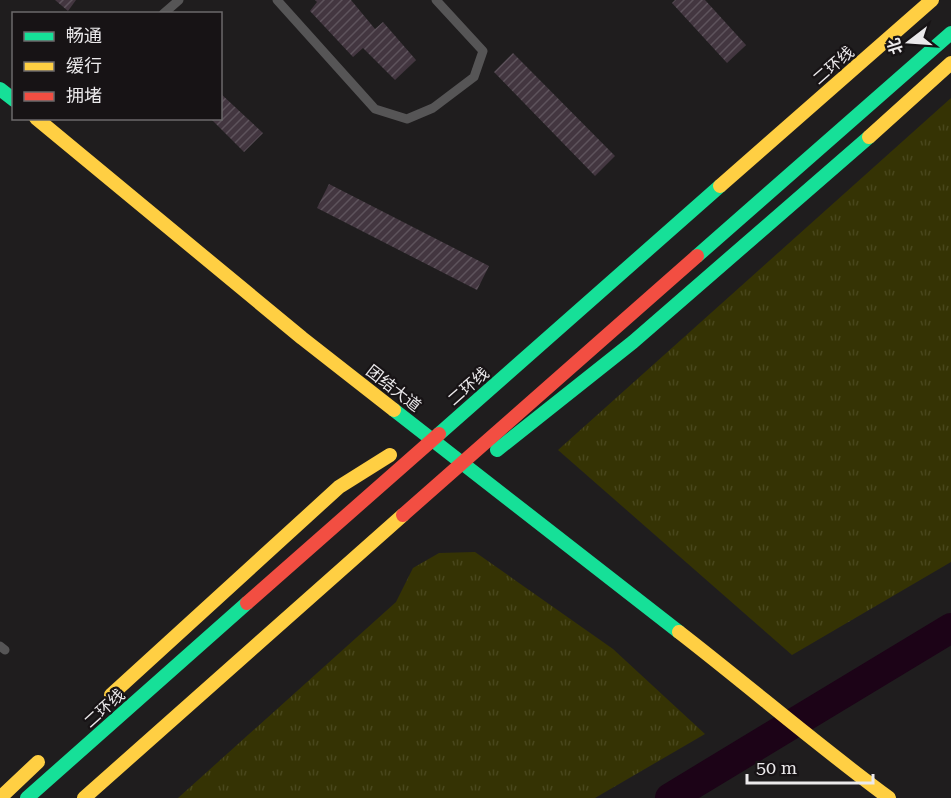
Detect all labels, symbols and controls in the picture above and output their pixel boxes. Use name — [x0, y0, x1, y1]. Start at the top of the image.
legend — [12, 12, 222, 120]
north arrow — [879, 12, 939, 72]
text: 畅通 — [66, 25, 102, 46]
text: 北 — [884, 36, 907, 57]
street label: 二环线 — [809, 42, 858, 88]
text: 缓行 — [66, 55, 102, 76]
text: 拥堵 — [66, 85, 102, 106]
street label: 团结大道 — [363, 361, 425, 416]
street label: 二环线 — [444, 363, 493, 409]
street label: 二环线 — [80, 685, 129, 731]
scale bar — [747, 747, 873, 785]
text: 50 m — [756, 757, 797, 778]

